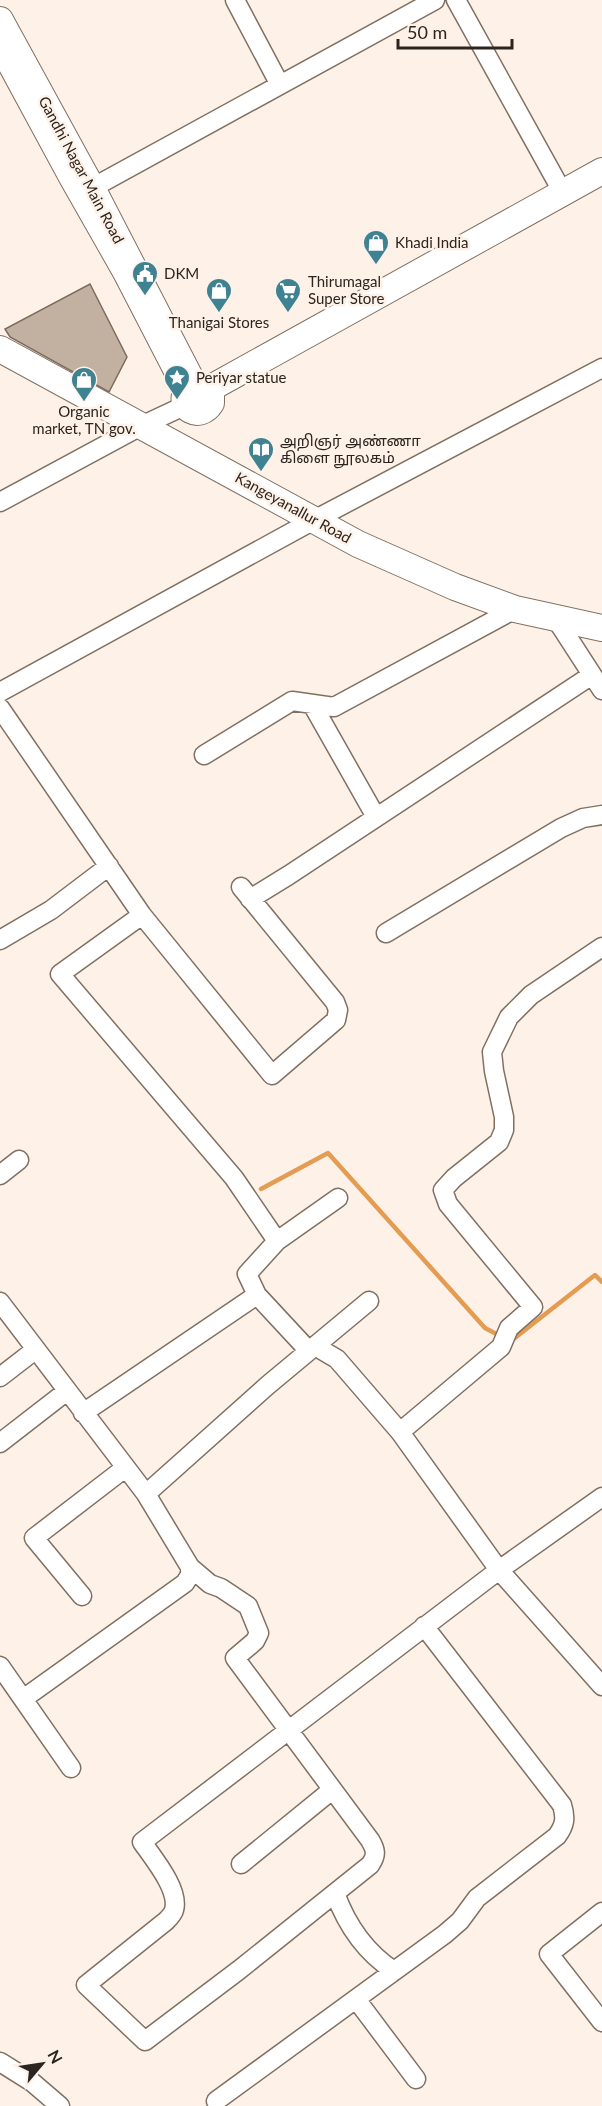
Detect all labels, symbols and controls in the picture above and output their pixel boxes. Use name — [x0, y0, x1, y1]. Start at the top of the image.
scale bar — [398, 12, 512, 50]
text: 50 m — [407, 21, 447, 43]
street label: Gandhi Nagar Main Road — [35, 93, 128, 246]
shop icon: Khadi India — [361, 228, 391, 266]
place label: Khadi India — [395, 233, 469, 251]
public building icon: DKM — [130, 259, 160, 297]
place label: DKM — [164, 264, 199, 282]
place label: Thirumagal Super Store — [308, 272, 384, 307]
shop icon: Thanigai Stores — [204, 276, 234, 314]
supermarket icon: Thirumagal Super Store — [273, 276, 303, 314]
place label: Thanigai Stores — [169, 313, 269, 331]
place icon: Periyar statue — [162, 363, 192, 401]
shop icon: Organic market, TN gov. — [69, 365, 99, 403]
place label: Periyar statue — [196, 368, 287, 386]
place label: Organic market, TN gov. — [32, 402, 136, 437]
place label: அறிஞர் அண்ணா கிளை நூலகம் — [280, 431, 421, 469]
library icon: அறிஞர் அண்ணா கிளை நூலகம் — [246, 435, 276, 473]
street label: Kangeyanallur Road — [232, 468, 355, 546]
north arrow — [12, 2034, 72, 2094]
text: N — [44, 2046, 67, 2066]

